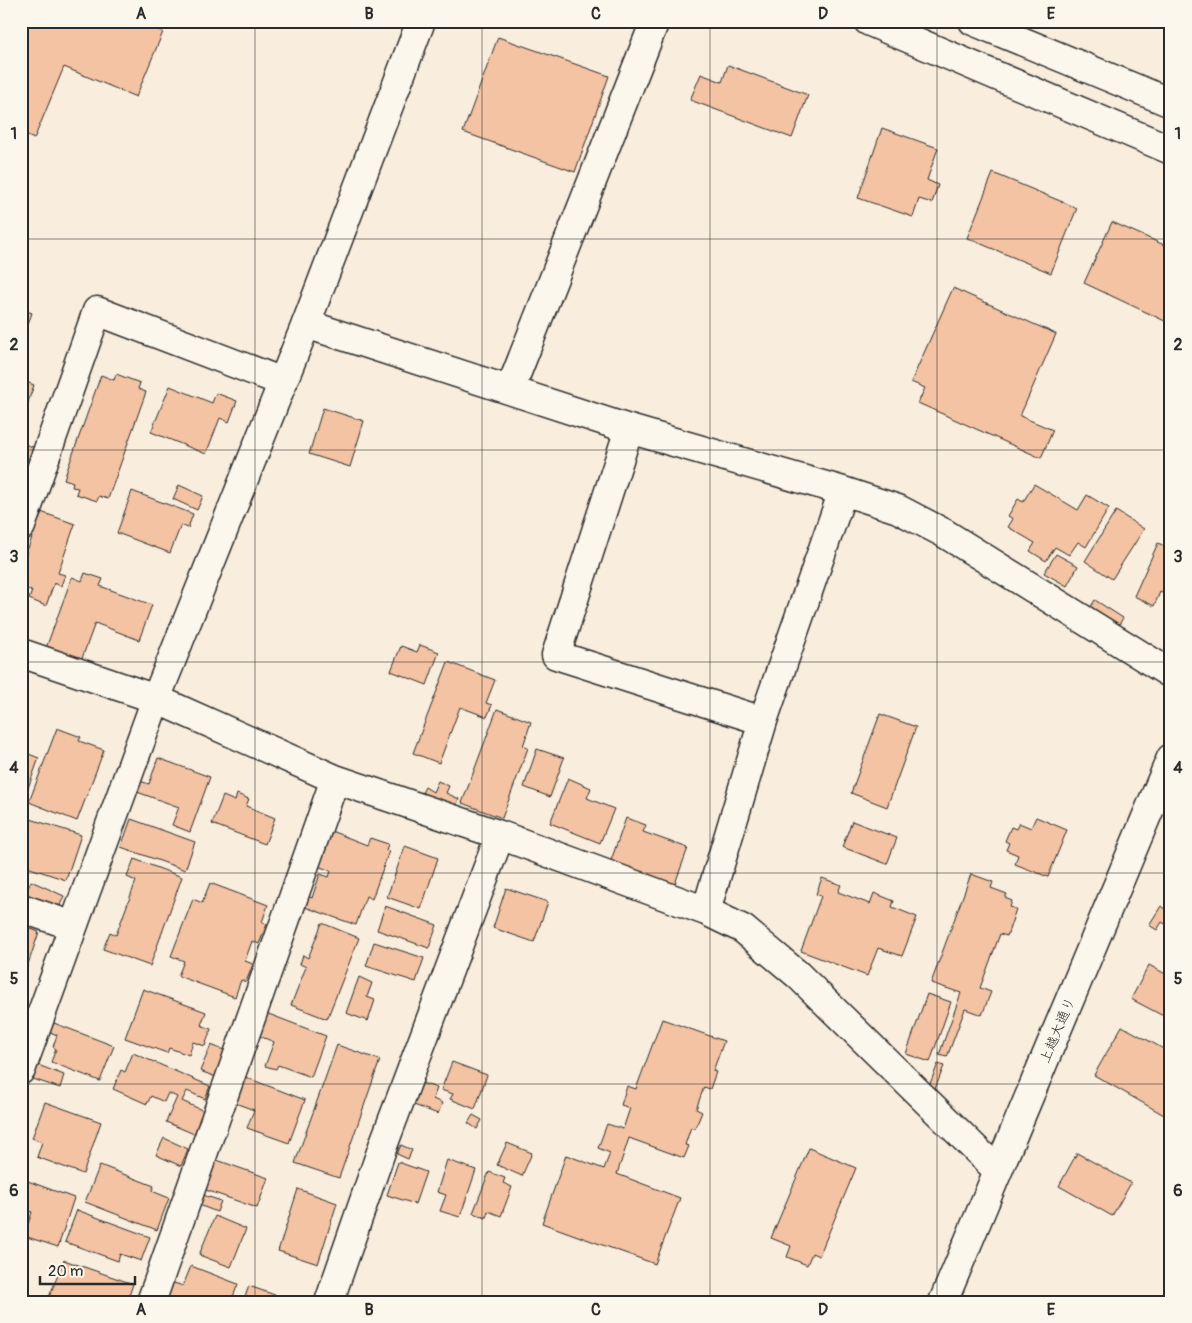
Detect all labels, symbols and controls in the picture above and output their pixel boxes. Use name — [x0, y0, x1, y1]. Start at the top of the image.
text: A — [136, 4, 147, 24]
text: B — [364, 4, 374, 24]
text: C — [591, 4, 601, 24]
text: D — [818, 4, 828, 24]
text: E — [1047, 4, 1056, 24]
text: 1 — [11, 124, 17, 144]
text: 1 — [1175, 124, 1181, 144]
text: 2 — [10, 335, 19, 355]
text: 2 — [1174, 335, 1183, 355]
text: 3 — [10, 547, 19, 567]
text: 3 — [1174, 547, 1183, 567]
text: 4 — [9, 758, 19, 778]
text: 4 — [1173, 758, 1183, 778]
text: 5 — [10, 969, 19, 989]
text: 5 — [1174, 969, 1183, 989]
street label: 上越大通り — [1036, 995, 1079, 1066]
text: 6 — [9, 1181, 19, 1201]
text: 6 — [1173, 1181, 1183, 1201]
scale bar — [40, 1253, 135, 1285]
text: 20 m — [48, 1262, 83, 1281]
text: A — [136, 1300, 147, 1320]
text: B — [364, 1300, 374, 1320]
text: C — [591, 1300, 601, 1320]
text: D — [818, 1300, 828, 1320]
text: E — [1047, 1300, 1056, 1320]

